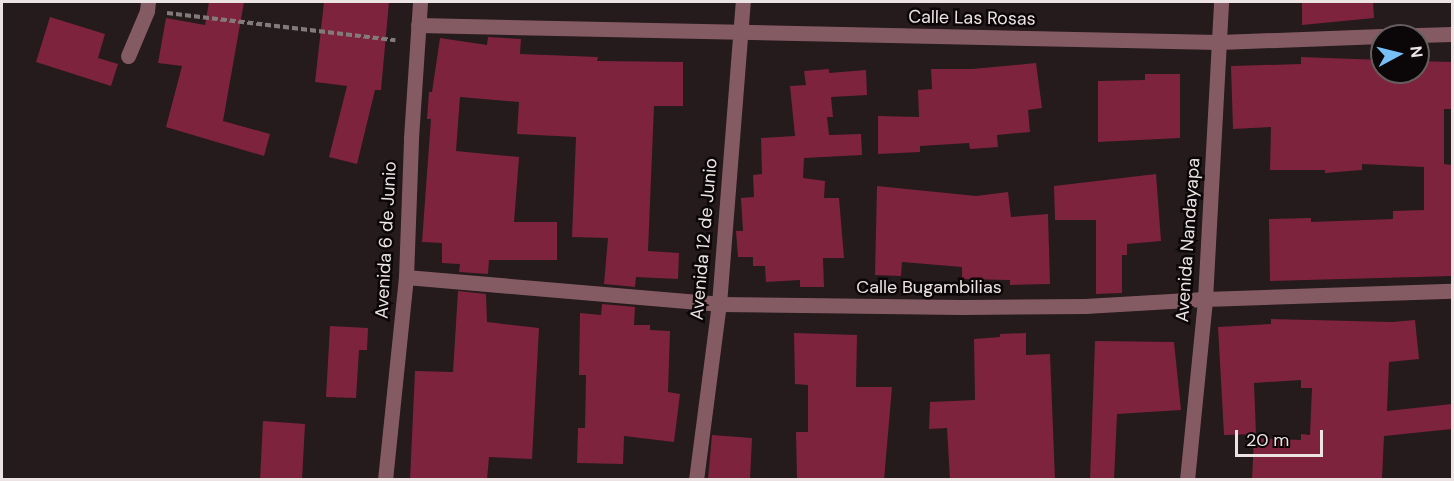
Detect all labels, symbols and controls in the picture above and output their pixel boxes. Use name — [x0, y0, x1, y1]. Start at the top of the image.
street label: Calle Las Rosas — [908, 6, 1036, 30]
north arrow — [1370, 24, 1430, 84]
text: N — [1405, 45, 1428, 59]
street label: Avenida 12 de Junio — [686, 157, 722, 321]
street label: Avenida Nandayapa — [1171, 157, 1205, 323]
street label: Avenida 6 de Junio — [371, 161, 401, 319]
street label: Calle Bugambilias — [856, 276, 1002, 298]
scale bar — [1238, 418, 1326, 456]
text: 20 m — [1246, 428, 1289, 452]

